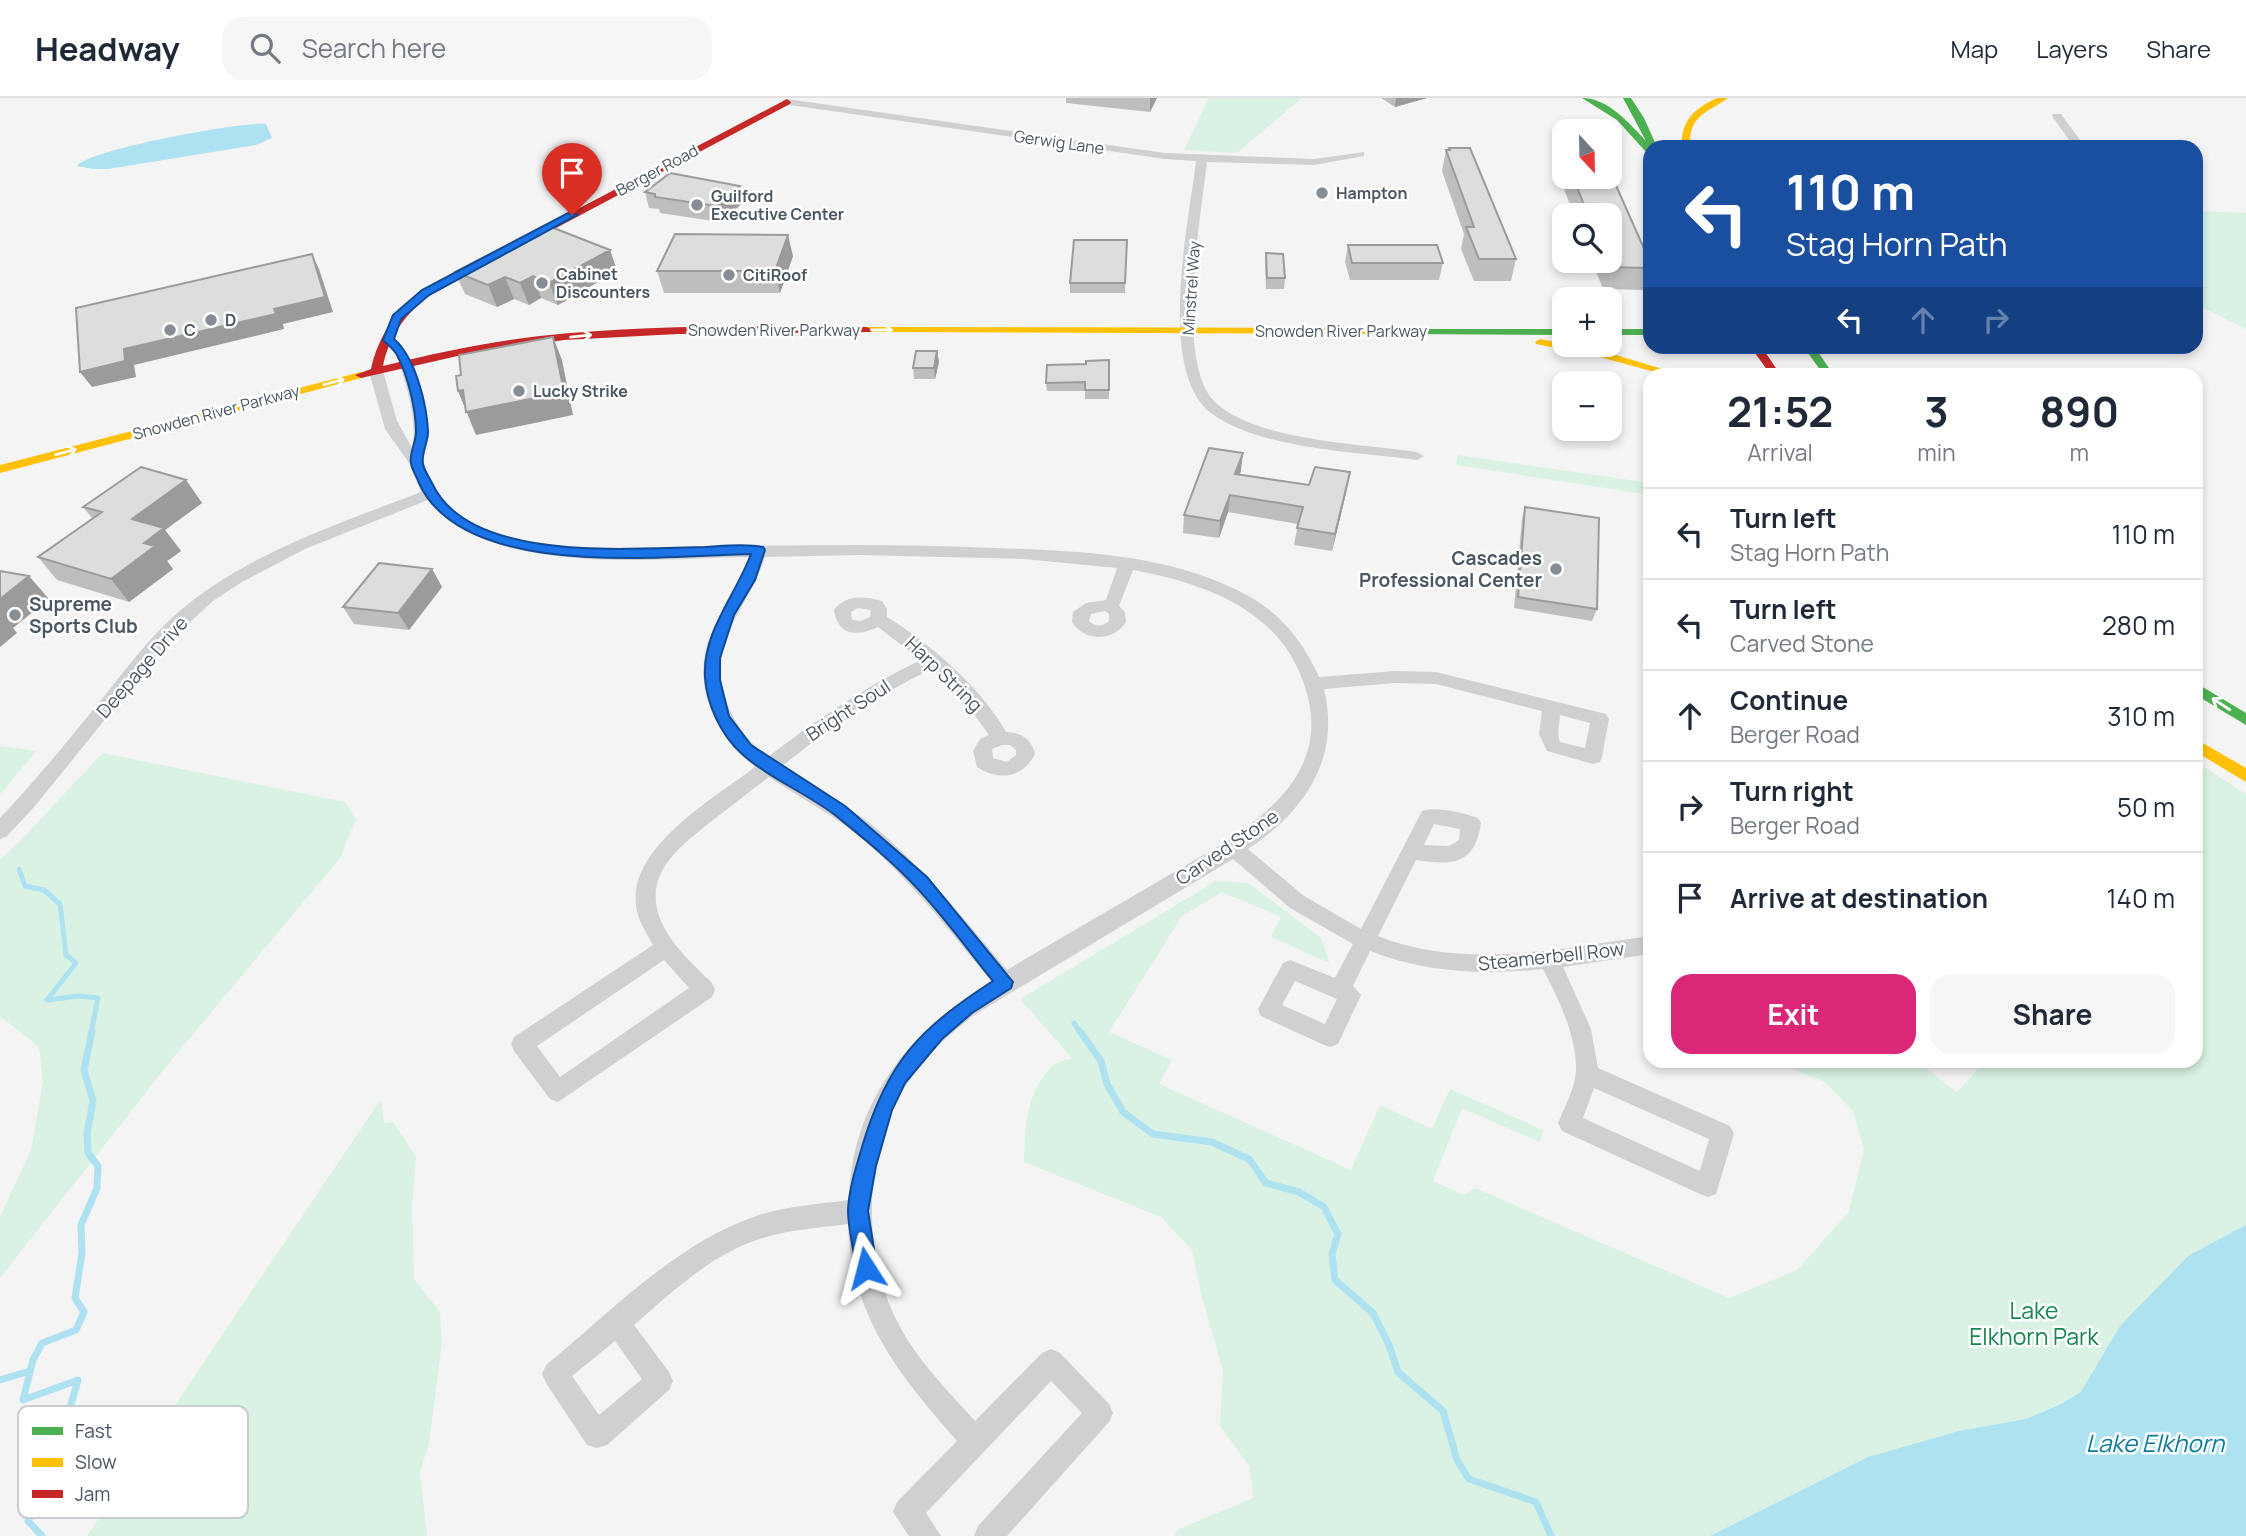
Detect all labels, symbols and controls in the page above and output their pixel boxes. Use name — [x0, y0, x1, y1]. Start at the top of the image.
search box — [222, 17, 712, 80]
text: Headway — [35, 26, 180, 71]
icon: search — [246, 29, 284, 67]
text: Search here — [302, 30, 446, 66]
text: Map — [1951, 32, 1998, 65]
text: Layers — [2036, 32, 2108, 65]
text: Share — [2146, 32, 2211, 65]
north arrow — [1552, 119, 1622, 189]
map controls — [1552, 119, 1622, 441]
street label: Gerwig Lane — [1012, 125, 1106, 159]
street label: Berger Road — [612, 139, 702, 201]
pin — [542, 143, 602, 215]
icon: arrive — [553, 154, 591, 192]
text: 110 m — [1786, 158, 1915, 225]
icon: left — [1671, 168, 1762, 259]
place label: Hampton — [1336, 182, 1407, 204]
place label: Guilford Executive Center — [711, 185, 844, 225]
marker: Hampton — [1314, 185, 1330, 201]
marker: Guilford Executive Center — [689, 197, 705, 213]
button: search — [1552, 203, 1622, 273]
text: Stag Horn Path — [1786, 222, 2008, 266]
street label: Minstrel Way — [1177, 240, 1205, 336]
place label: Cabinet Discounters — [556, 263, 650, 303]
place label: CitiRoof — [743, 264, 807, 286]
marker: CitiRoof — [721, 267, 737, 283]
marker: Cabinet Discounters — [534, 275, 550, 291]
button: + — [1552, 287, 1622, 357]
icon: left — [1831, 301, 1869, 339]
icon: ahead — [1904, 301, 1942, 339]
icon: right — [1977, 301, 2015, 339]
place label: D — [225, 309, 236, 331]
marker: D — [203, 312, 219, 328]
place label: C — [184, 319, 196, 341]
street label: Snowden River Parkway — [688, 319, 861, 341]
street label: Snowden River Parkway — [1255, 320, 1428, 342]
marker: C — [162, 322, 178, 338]
one-way arrow — [870, 323, 893, 337]
one-way arrow — [569, 329, 592, 342]
button: − — [1552, 371, 1622, 441]
one-way arrow — [322, 375, 344, 388]
street label: Snowden River Parkway — [130, 379, 303, 445]
place label: Lucky Strike — [533, 380, 628, 402]
text: 21:52 — [1727, 382, 1833, 440]
text: 3 — [1924, 382, 1949, 440]
text: 890 — [2040, 382, 2119, 440]
marker: Lucky Strike — [511, 383, 527, 399]
text: Arrival — [1747, 436, 1813, 468]
text: min — [1917, 436, 1956, 468]
text: m — [2070, 436, 2089, 468]
one-way arrow — [55, 444, 77, 457]
text: Turn left — [1730, 500, 1837, 536]
icon: left — [1671, 515, 1709, 553]
text: 110 m — [2112, 516, 2175, 552]
text: Stag Horn Path — [1730, 536, 1889, 568]
place label: Cascades Professional Center — [1359, 545, 1542, 593]
marker: Cascades Professional Center — [1548, 561, 1564, 577]
place label: Supreme Sports Club — [29, 591, 138, 639]
text: Turn left — [1730, 591, 1837, 627]
icon: left — [1671, 606, 1709, 644]
marker: Supreme Sports Club — [7, 607, 23, 623]
text: 280 m — [2102, 607, 2175, 643]
street label: Deepage Drive — [91, 611, 193, 723]
text: Carved Stone — [1730, 627, 1874, 659]
street label: Harp String — [900, 630, 988, 718]
street label: Bright Soul — [801, 673, 895, 747]
text: Continue — [1730, 682, 1848, 718]
icon: ahead — [1671, 697, 1709, 735]
one-way arrow — [2212, 697, 2231, 712]
text: 310 m — [2107, 698, 2175, 734]
text: Berger Road — [1730, 718, 1860, 750]
text: Turn right — [1730, 773, 1854, 809]
icon: right — [1671, 788, 1709, 826]
text: 50 m — [2117, 789, 2175, 825]
street label: Carved Stone — [1170, 803, 1284, 891]
text: Berger Road — [1730, 809, 1860, 841]
icon: arrive — [1671, 879, 1709, 917]
text: Arrive at destination — [1730, 880, 1988, 916]
text: 140 m — [2106, 880, 2175, 916]
street label: Steamerbell Row — [1477, 935, 1626, 977]
button: Exit — [1671, 974, 1916, 1054]
button: Share — [1930, 974, 2175, 1054]
position arrow — [829, 1231, 903, 1305]
park label: Lake Elkhorn Park — [1969, 1294, 2099, 1352]
legend — [18, 1406, 248, 1518]
text: Fast — [75, 1418, 112, 1444]
water label: Lake Elkhorn — [2086, 1426, 2225, 1459]
text: Slow — [75, 1449, 117, 1475]
text: Jam — [75, 1481, 110, 1507]

